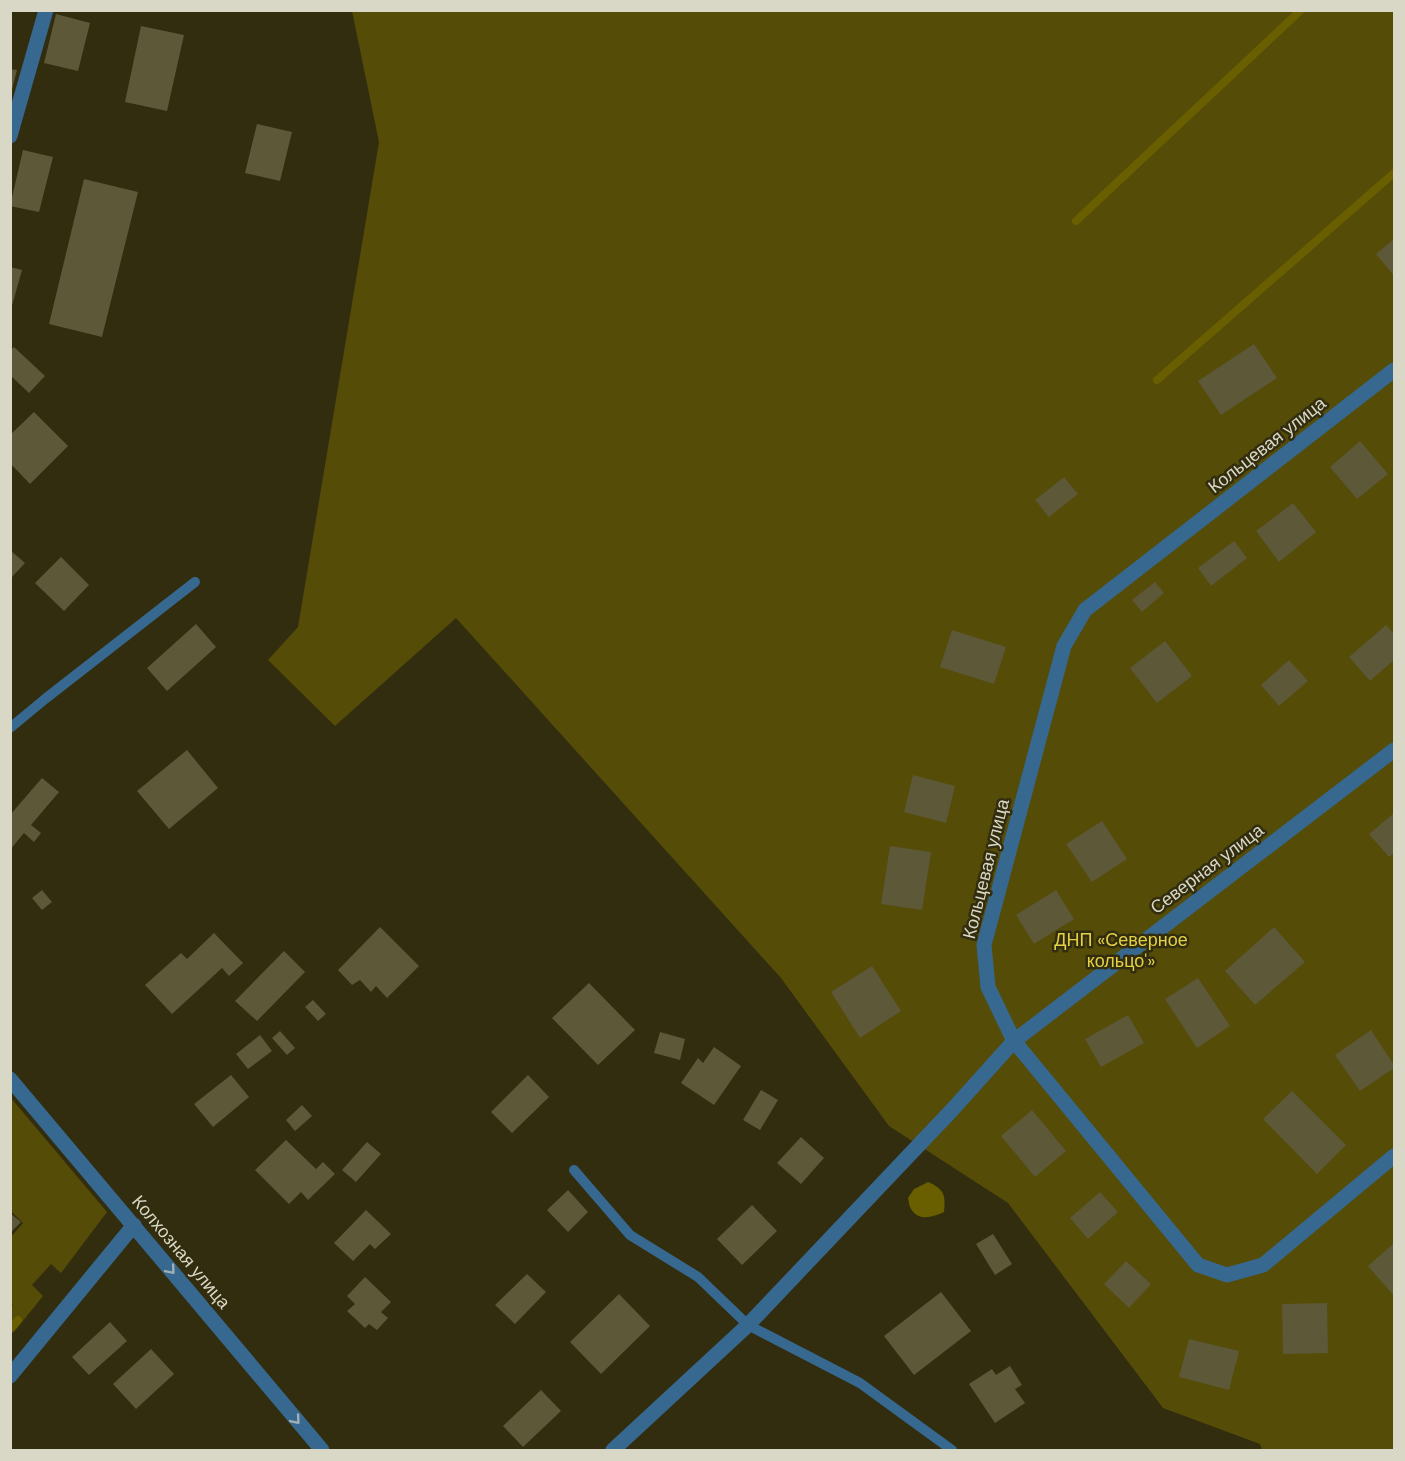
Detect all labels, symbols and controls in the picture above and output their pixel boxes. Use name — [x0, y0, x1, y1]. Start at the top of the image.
street label: Кольцевая улица — [1203, 391, 1332, 499]
street label: Кольцевая улица — [957, 796, 1015, 942]
street label: Северная улица — [1145, 818, 1269, 920]
park label: ДНП «Северное кольцо'» — [1054, 928, 1188, 973]
street label: Колхозная улица — [126, 1190, 236, 1315]
one-way arrow — [164, 1263, 175, 1274]
one-way arrow — [289, 1413, 300, 1424]

